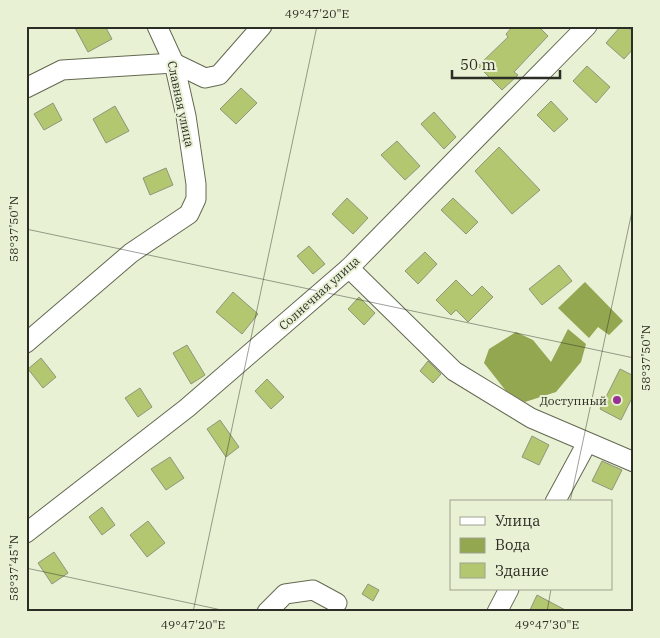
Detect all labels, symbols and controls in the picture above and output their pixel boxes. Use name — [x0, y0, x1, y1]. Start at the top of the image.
text: 49°47'20"E — [285, 6, 349, 21]
scale bar — [452, 48, 560, 80]
text: 50 m — [460, 55, 496, 74]
street label: Славная улица — [165, 59, 198, 149]
text: 58°37'50"N — [6, 196, 21, 262]
street label: Солнечная улица — [276, 253, 363, 333]
text: 58°37'50"N — [638, 325, 653, 391]
place label: Доступный — [540, 393, 607, 408]
marker: Доступный — [611, 394, 623, 406]
legend — [450, 500, 612, 590]
text: Улица — [495, 511, 540, 530]
text: 58°37'45"N — [6, 535, 21, 601]
text: Вода — [495, 535, 531, 554]
text: Здание — [495, 561, 549, 580]
text: 49°47'20"E — [161, 617, 225, 632]
text: 49°47'30"E — [515, 617, 579, 632]

